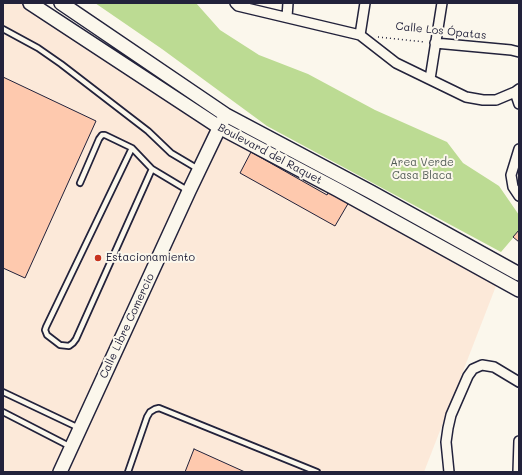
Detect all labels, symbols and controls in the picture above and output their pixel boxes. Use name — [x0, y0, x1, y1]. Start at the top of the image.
street label: Calle Los Ópatas — [395, 20, 487, 42]
street label: Boulevard del Raquet — [216, 121, 324, 187]
park label: Area Verde Casa Blaca — [390, 156, 454, 182]
place label: Estacionamiento — [106, 251, 195, 265]
marker: Estacionamiento — [93, 253, 103, 263]
street label: Calle Libre Comercio — [97, 271, 157, 381]

